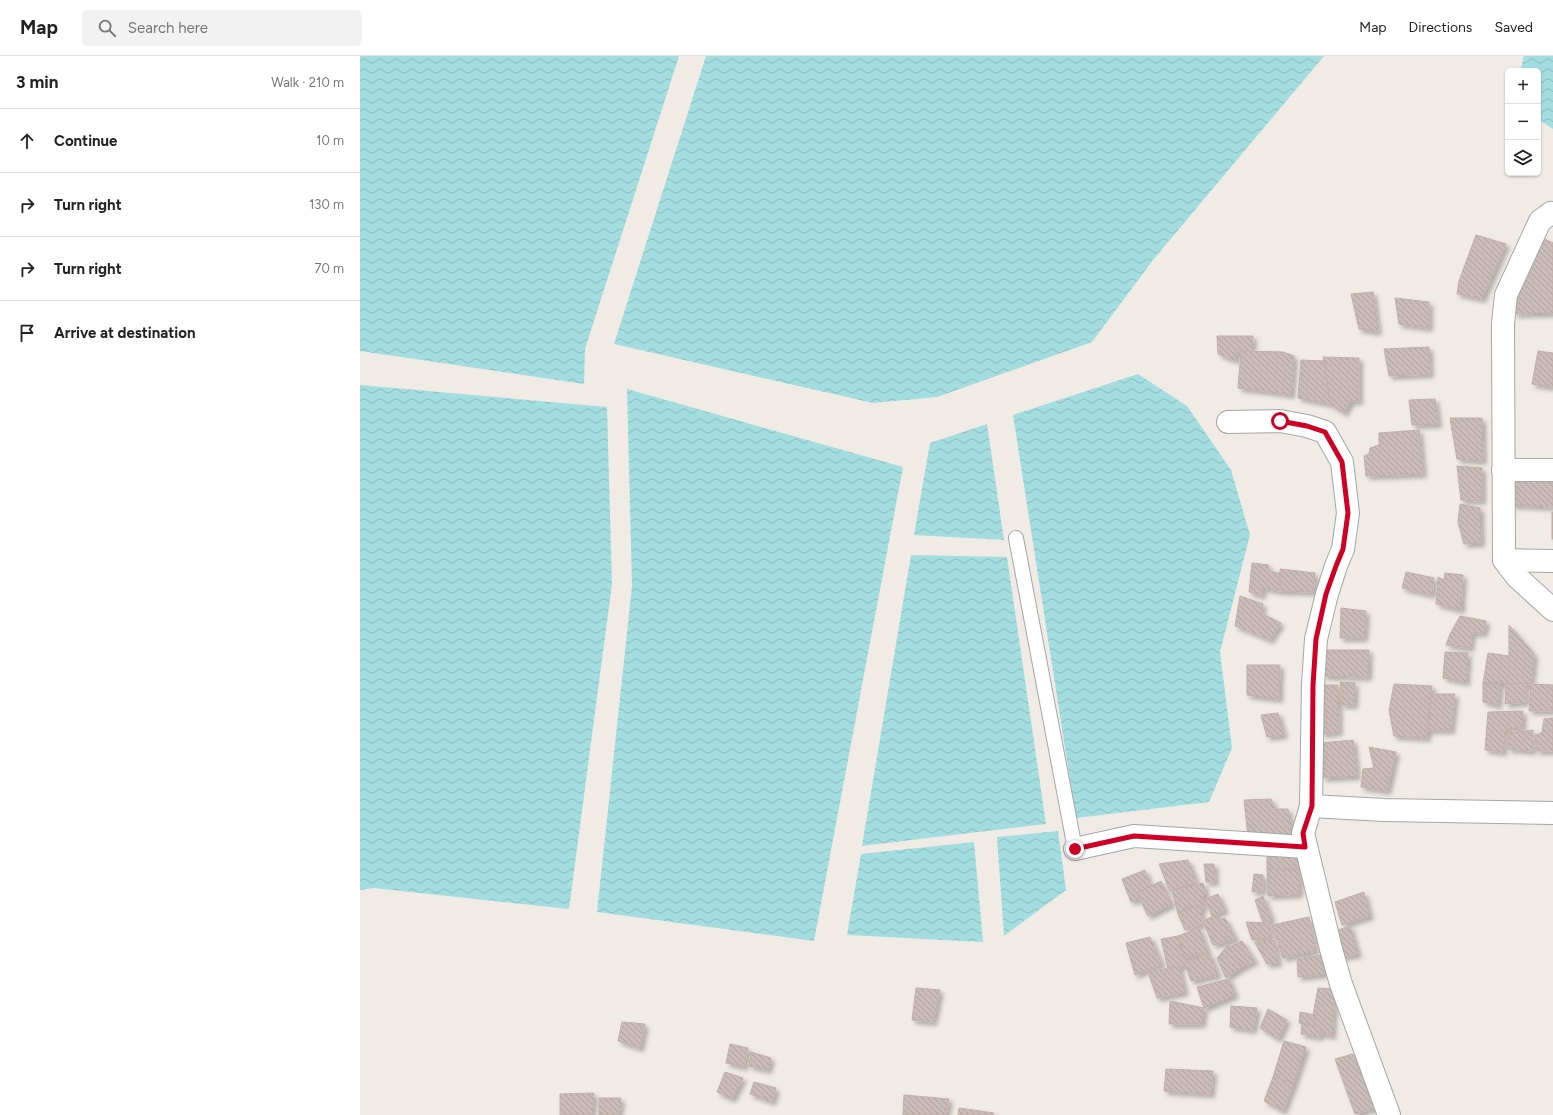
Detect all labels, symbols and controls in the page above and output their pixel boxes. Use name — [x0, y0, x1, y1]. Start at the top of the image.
search box — [82, 10, 362, 46]
text: Map — [20, 16, 58, 39]
icon: search — [96, 17, 118, 39]
text: Search here — [128, 19, 208, 37]
text: Map — [1359, 19, 1387, 36]
text: Directions — [1409, 19, 1472, 36]
text: Saved — [1494, 19, 1533, 36]
map controls — [1505, 68, 1541, 176]
button: + — [1505, 68, 1541, 104]
text: 3 min — [16, 72, 58, 92]
text: Walk · 210 m — [271, 75, 344, 90]
button: − — [1505, 104, 1541, 140]
icon: ahead — [16, 130, 38, 152]
text: Continue — [54, 132, 117, 150]
text: 10 m — [316, 133, 344, 148]
button: layers — [1505, 140, 1541, 176]
icon: right — [16, 194, 38, 216]
text: Turn right — [54, 196, 122, 214]
text: 130 m — [309, 197, 344, 212]
icon: right — [16, 258, 38, 280]
text: Turn right — [54, 260, 122, 278]
text: 70 m — [314, 261, 344, 276]
icon: arrive — [16, 322, 38, 344]
text: Arrive at destination — [54, 324, 195, 342]
route start — [1271, 412, 1289, 430]
route end — [1066, 840, 1084, 858]

